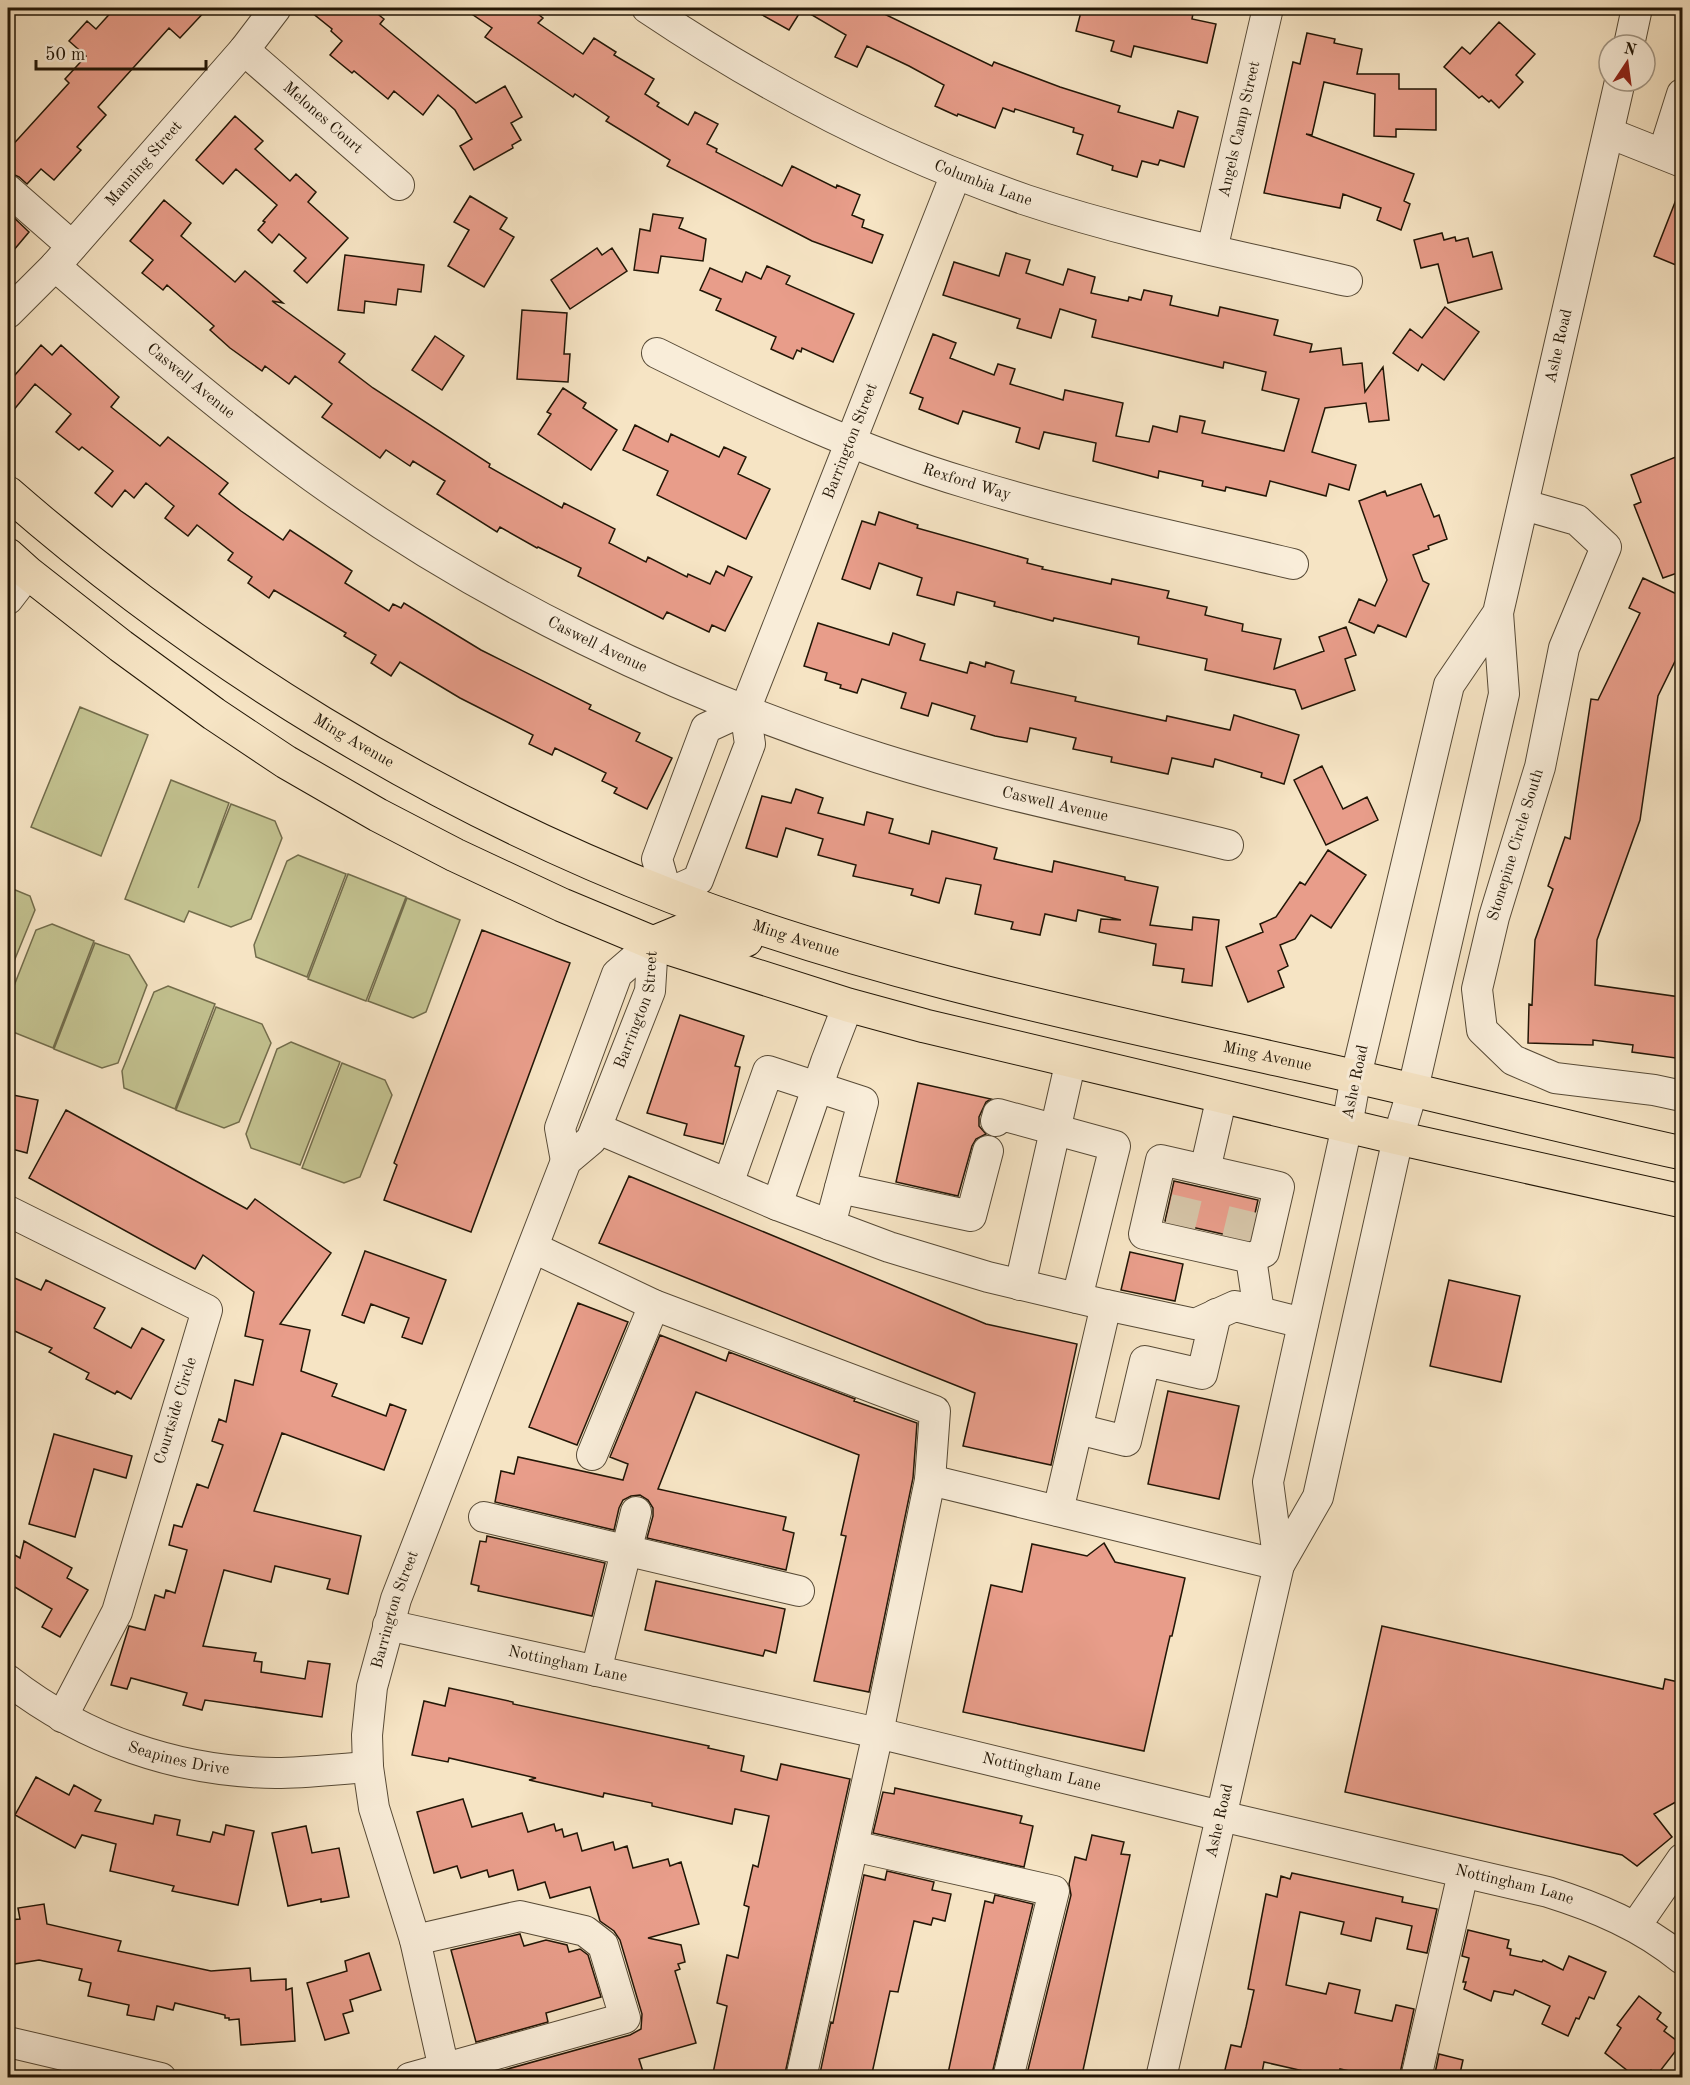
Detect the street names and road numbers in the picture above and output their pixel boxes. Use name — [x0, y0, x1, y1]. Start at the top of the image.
street label: Angels Camp Street — [1216, 59, 1264, 199]
street label: Melones Court — [280, 79, 366, 157]
street label: Manning Street — [103, 118, 186, 210]
street label: Columbia Lane — [931, 158, 1034, 209]
street label: Ashe Road — [1543, 308, 1575, 385]
street label: Caswell Avenue — [144, 341, 238, 422]
street label: Barrington Street — [821, 381, 881, 501]
street label: Rexford Way — [920, 461, 1013, 504]
street label: Caswell Avenue — [545, 614, 649, 676]
street label: Ming Avenue — [310, 712, 396, 771]
street label: Stonepine Circle South — [1485, 767, 1547, 923]
street label: Caswell Avenue — [1000, 785, 1110, 825]
street label: Ming Avenue — [750, 918, 841, 961]
street label: Barrington Street — [612, 950, 661, 1071]
street label: Ming Avenue — [1221, 1039, 1313, 1075]
street label: Ashe Road — [1340, 1043, 1372, 1121]
street label: Courtside Circle — [152, 1356, 200, 1466]
street label: Barrington Street — [369, 1548, 422, 1671]
street label: Nottingham Lane — [507, 1644, 629, 1686]
street label: Seapines Drive — [126, 1739, 230, 1778]
street label: Nottingham Lane — [981, 1750, 1102, 1795]
street label: Ashe Road — [1204, 1782, 1236, 1860]
street label: Nottingham Lane — [1453, 1863, 1576, 1908]

